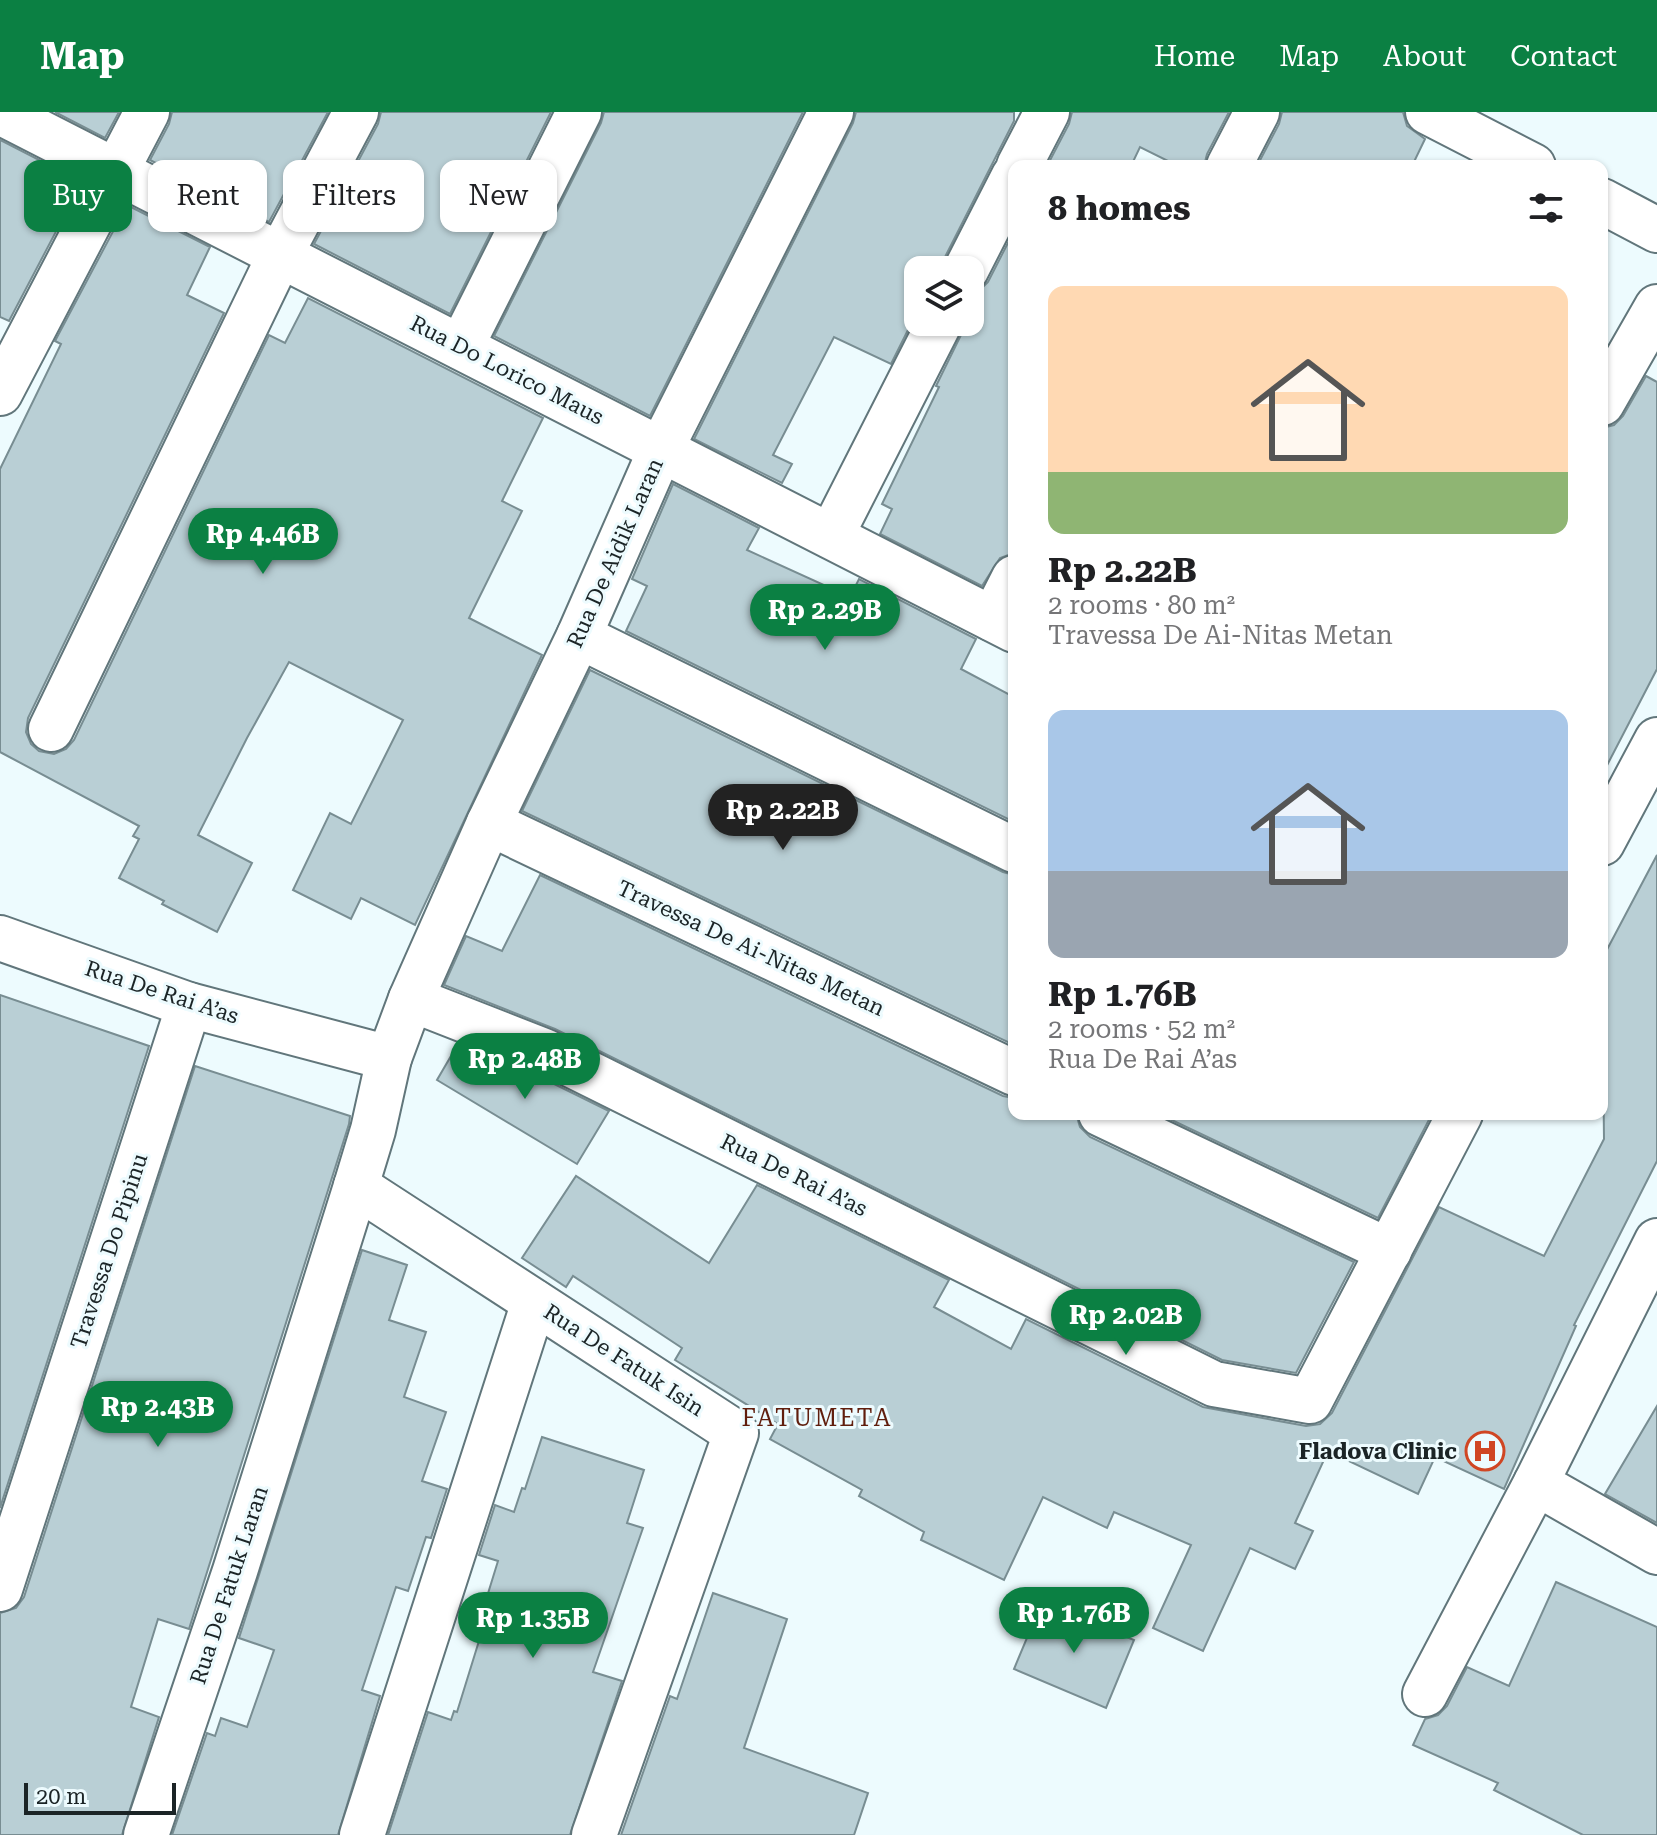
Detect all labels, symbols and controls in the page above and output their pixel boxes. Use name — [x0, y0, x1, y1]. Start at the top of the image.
text: Map — [40, 34, 125, 78]
text: Home — [1154, 40, 1235, 73]
text: Map — [1279, 40, 1339, 73]
text: About — [1383, 40, 1466, 73]
text: Contact — [1510, 40, 1617, 73]
chip: Buy — [24, 160, 132, 232]
chip: Rent — [148, 160, 267, 232]
chip: Filters — [283, 160, 424, 232]
chip: New — [440, 160, 557, 232]
icon: filters — [1524, 186, 1568, 230]
text: 8 homes — [1048, 188, 1191, 228]
map controls — [904, 256, 984, 336]
button: layers — [904, 256, 984, 336]
street label: Rua Do Lorico Maus — [406, 310, 608, 430]
icon: home — [1236, 338, 1380, 482]
street label: Rua De Aidik Laran — [562, 454, 668, 652]
pin: Rp 4.46B — [180, 508, 346, 576]
text: Rp 4.46B — [206, 519, 320, 549]
text: Rp 2.22B — [1048, 550, 1197, 590]
pin: Rp 2.29B — [742, 584, 908, 652]
text: 2 rooms · 80 m² — [1048, 590, 1235, 620]
text: Rp 2.29B — [768, 595, 882, 625]
text: Travessa De Ai-Nitas Metan — [1048, 620, 1393, 650]
icon: home — [1236, 762, 1380, 906]
pin: Rp 2.22B — [700, 784, 866, 852]
text: Rp 2.22B — [726, 795, 840, 825]
street label: Travessa De Ai-Nitas Metan — [613, 875, 889, 1021]
street label: Rua De Rai A’as — [82, 955, 242, 1029]
text: Rp 1.76B — [1048, 974, 1197, 1014]
text: 2 rooms · 52 m² — [1048, 1014, 1235, 1044]
pin: Rp 2.48B — [442, 1033, 608, 1101]
text: Rp 2.48B — [468, 1044, 582, 1074]
text: Rua De Rai A’as — [1048, 1044, 1237, 1074]
street label: Rua De Rai A’as — [717, 1129, 871, 1221]
street label: Travessa Do Pipinu — [66, 1150, 152, 1352]
pin: Rp 2.02B — [1043, 1289, 1209, 1357]
street label: Rua De Fatuk Isin — [539, 1299, 709, 1421]
text: Rp 2.02B — [1069, 1300, 1183, 1330]
pin: Rp 2.43B — [75, 1381, 241, 1449]
text: Rp 2.43B — [101, 1392, 215, 1422]
district label: FATUMETA — [742, 1404, 892, 1432]
hospital icon: Fladova Clinic — [1464, 1430, 1506, 1472]
place label: Fladova Clinic — [1299, 1439, 1457, 1464]
street label: Rua De Fatuk Laran — [185, 1483, 273, 1687]
pin: Rp 1.76B — [991, 1587, 1157, 1655]
pin: Rp 1.35B — [450, 1592, 616, 1660]
text: Rp 1.76B — [1017, 1598, 1131, 1628]
text: Rp 1.35B — [476, 1603, 590, 1633]
scale bar — [24, 1779, 176, 1815]
text: 20 m — [36, 1784, 86, 1809]

